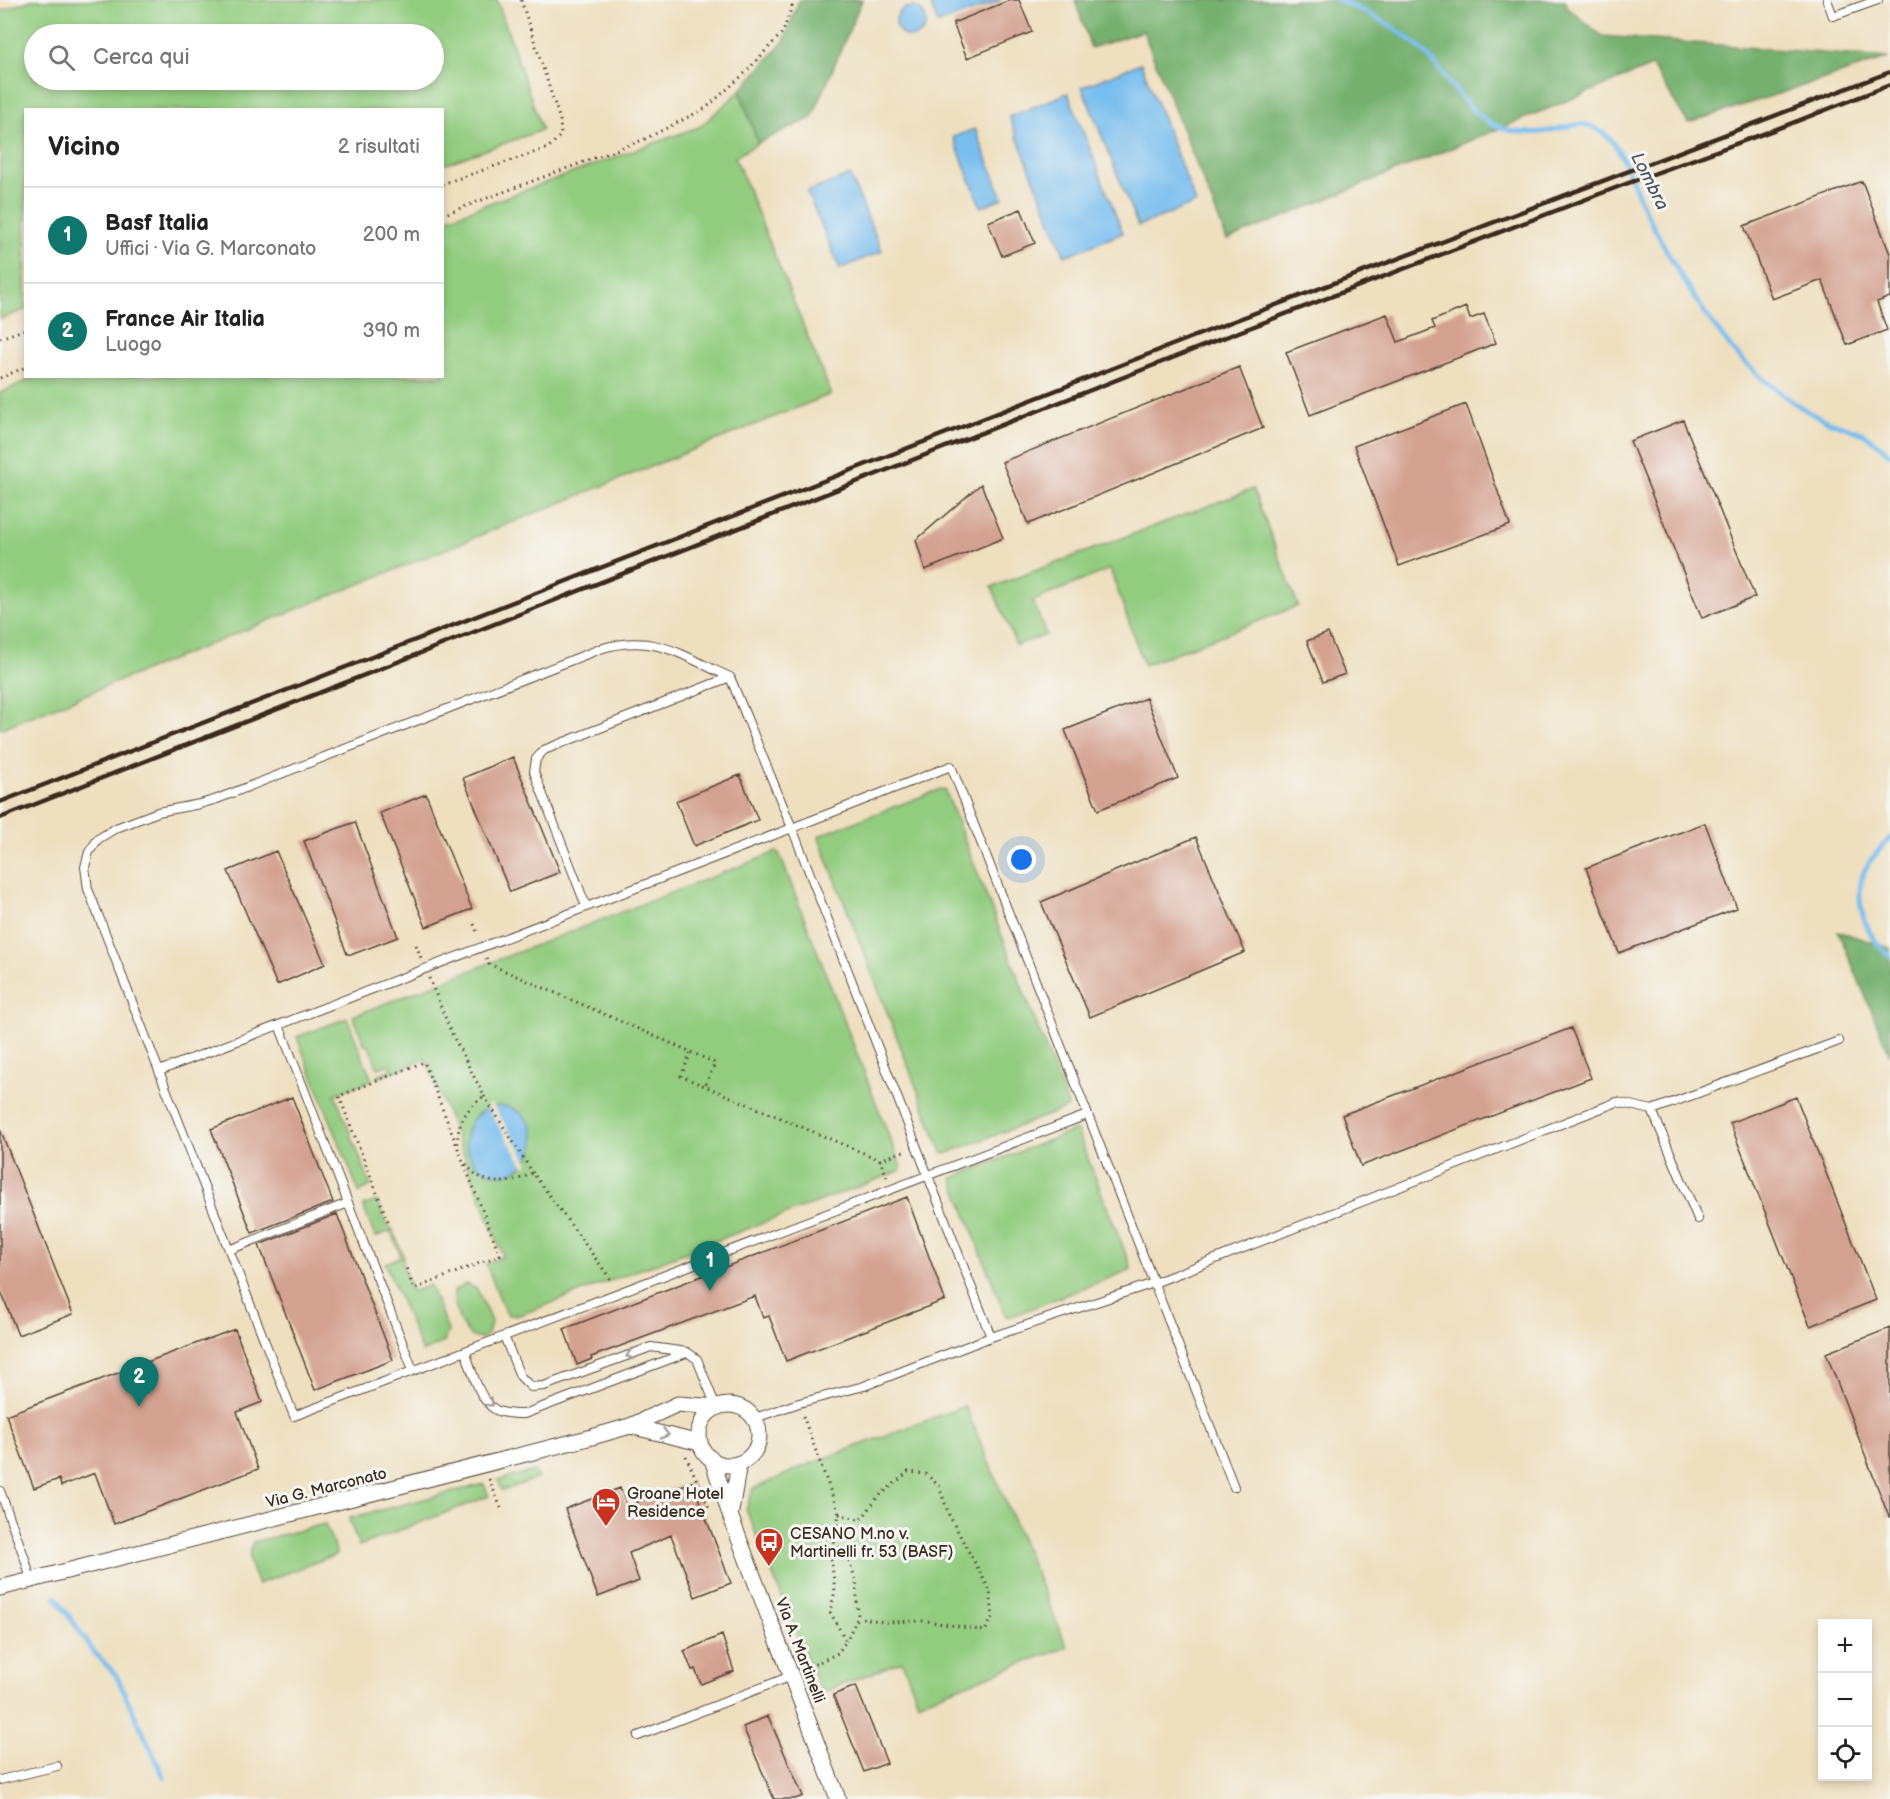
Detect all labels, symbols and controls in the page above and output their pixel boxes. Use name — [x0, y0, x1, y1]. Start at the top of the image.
search box — [24, 24, 444, 90]
icon: search — [45, 41, 78, 74]
text: Cerca qui — [93, 44, 190, 71]
text: Vicino — [48, 132, 120, 163]
text: 2 risultati — [338, 135, 420, 159]
water label: Lombra — [1626, 149, 1673, 213]
text: Basf Italia — [105, 210, 209, 237]
text: 1 — [63, 223, 72, 247]
text: 200 m — [363, 223, 420, 247]
text: Uffici · Via G. Marconato — [105, 237, 316, 261]
text: France Air Italia — [105, 306, 265, 333]
text: 2 — [62, 319, 73, 343]
text: 390 m — [362, 319, 420, 343]
text: Luogo — [105, 333, 162, 357]
your location — [1007, 845, 1036, 874]
pin: 1 — [690, 1242, 730, 1291]
one-way arrow — [626, 1347, 636, 1360]
pin: 2 — [120, 1358, 158, 1407]
one-way arrow — [484, 1396, 494, 1407]
one-way arrow — [660, 1427, 670, 1440]
street label: Via G. Marconato — [264, 1464, 389, 1513]
place label: Groane Hotel Residence — [627, 1485, 724, 1522]
hotel icon: Groane Hotel Residence — [590, 1486, 622, 1528]
place label: CESANO M.no v. Martinelli fr. 53 (BASF) — [790, 1525, 953, 1562]
bus stop icon: CESANO M.no v. Martinelli fr. 53 (BASF) — [753, 1526, 785, 1568]
street label: Via A. Martinelli — [771, 1595, 828, 1706]
map controls — [1818, 1619, 1872, 1781]
button: + — [1818, 1619, 1872, 1673]
button: − — [1818, 1673, 1872, 1727]
button: locate — [1818, 1727, 1872, 1781]

